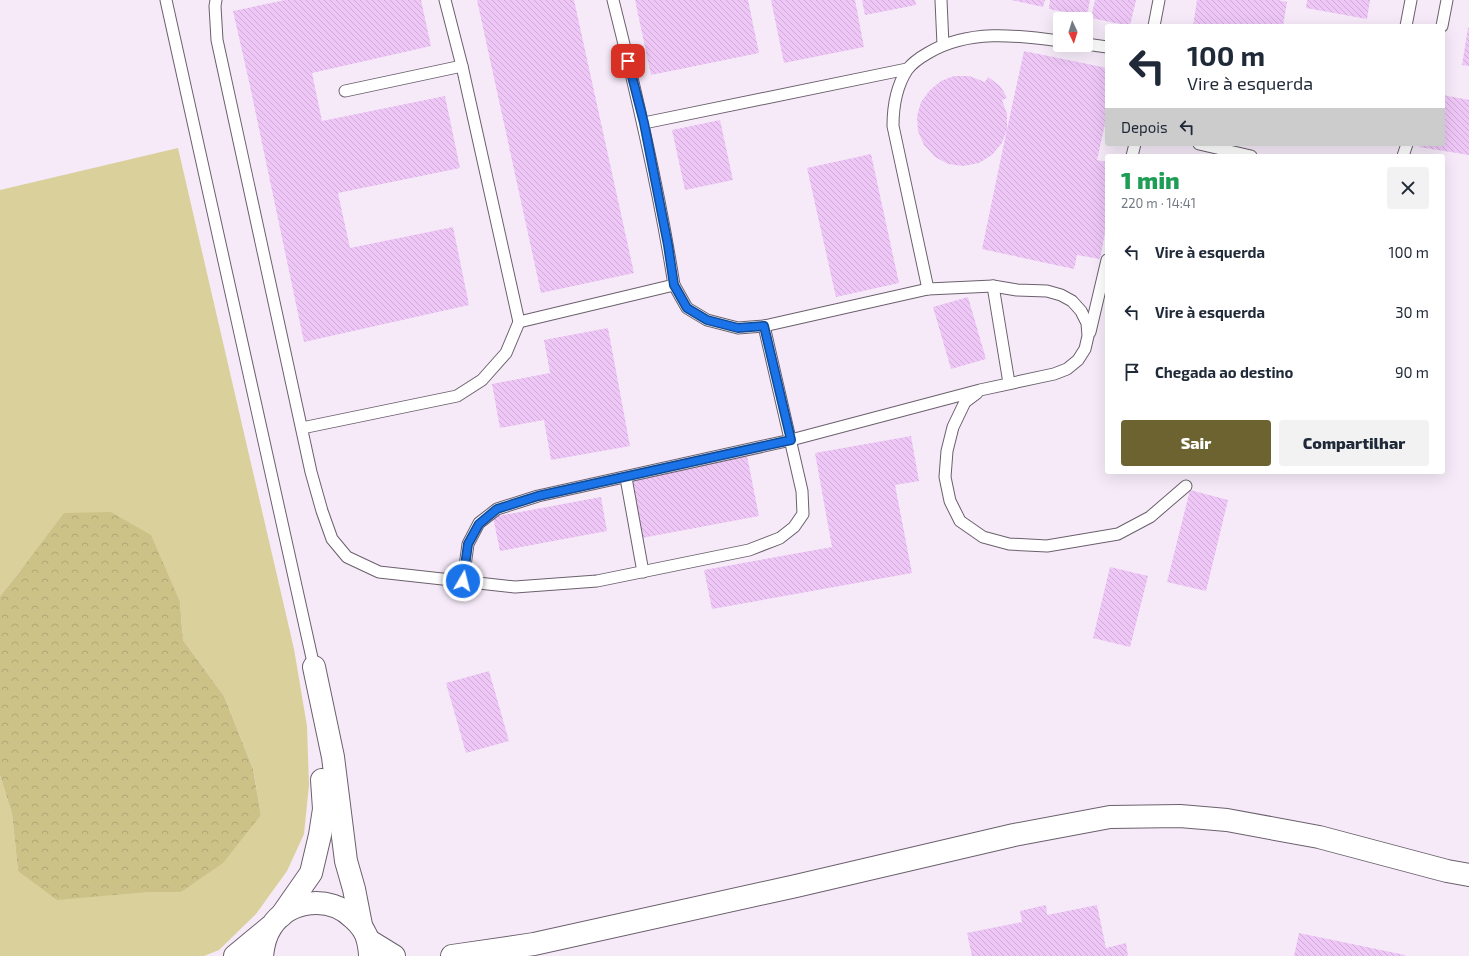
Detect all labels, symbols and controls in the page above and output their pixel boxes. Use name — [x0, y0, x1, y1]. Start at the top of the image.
north arrow — [1053, 12, 1093, 52]
map controls — [1053, 12, 1093, 52]
text: 100 m — [1187, 38, 1265, 72]
icon: left — [1121, 40, 1173, 92]
pin — [611, 44, 645, 78]
icon: arrive — [617, 50, 639, 72]
text: Vire à esquerda — [1187, 72, 1313, 94]
icon: left — [1176, 116, 1198, 138]
text: Depois — [1121, 118, 1168, 136]
text: 1 min — [1121, 165, 1180, 194]
button: close — [1387, 167, 1429, 209]
text: 220 m · 14:41 — [1121, 195, 1196, 211]
icon: left — [1121, 241, 1143, 263]
text: Vire à esquerda — [1155, 243, 1265, 261]
text: 100 m — [1388, 243, 1429, 261]
icon: left — [1121, 301, 1143, 323]
text: Vire à esquerda — [1155, 303, 1265, 321]
text: 30 m — [1395, 303, 1429, 321]
icon: arrive — [1121, 361, 1143, 383]
text: Chegada ao destino — [1155, 363, 1293, 381]
text: 90 m — [1395, 363, 1429, 381]
button: Sair — [1121, 420, 1271, 466]
button: Compartilhar — [1279, 420, 1429, 466]
position arrow — [442, 560, 484, 602]

